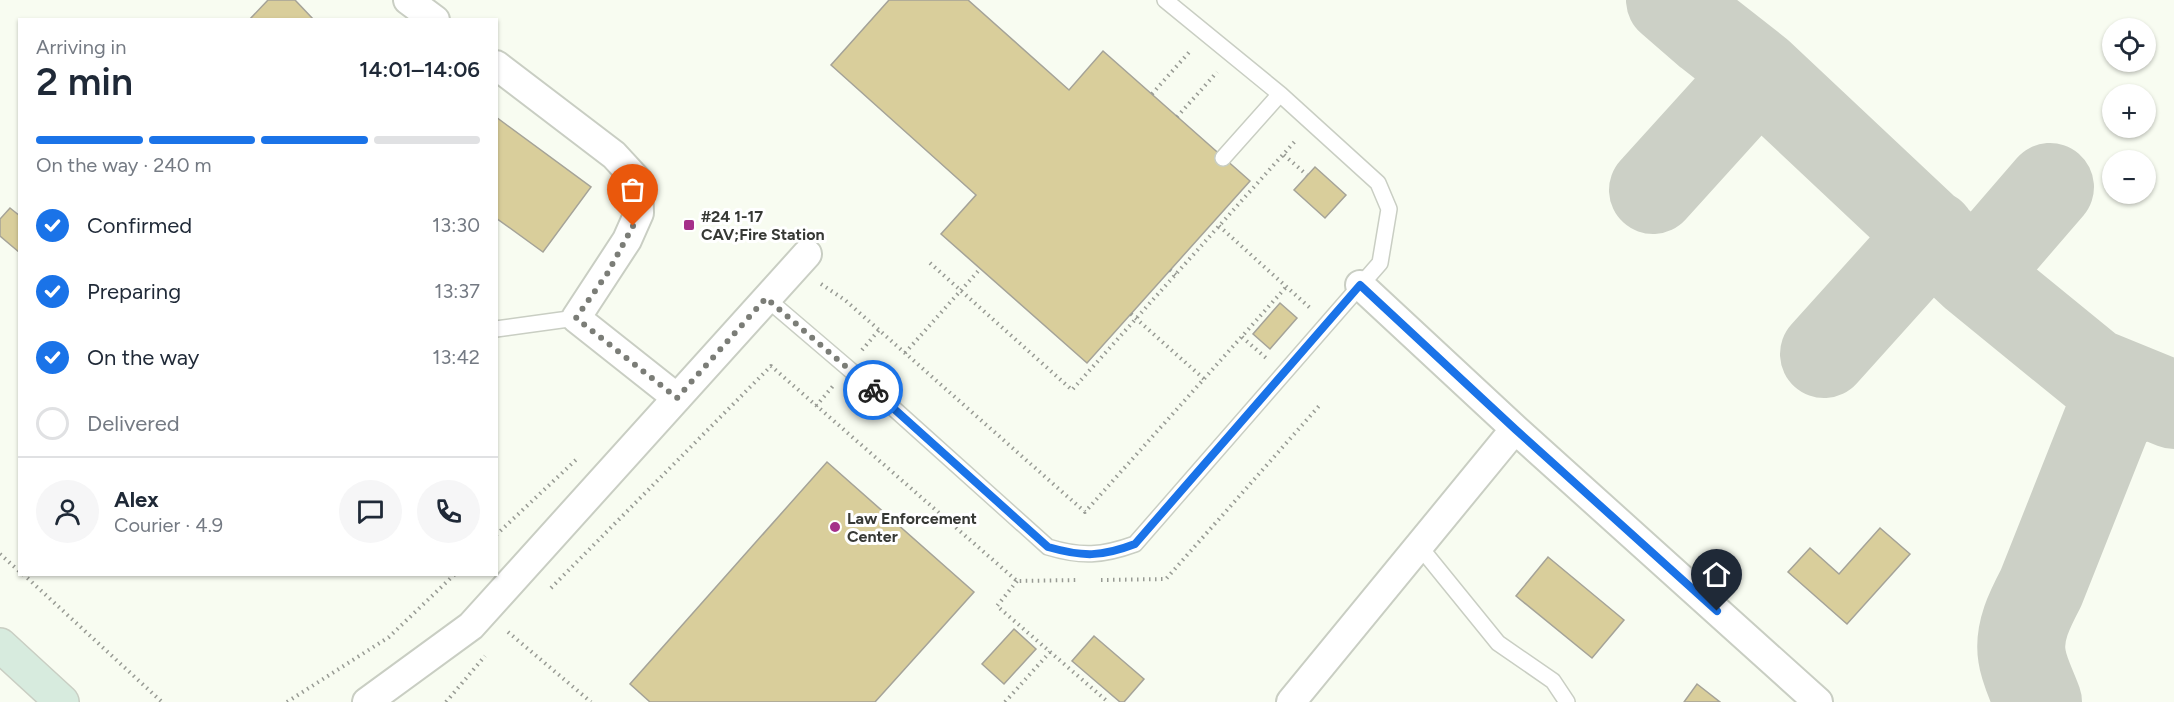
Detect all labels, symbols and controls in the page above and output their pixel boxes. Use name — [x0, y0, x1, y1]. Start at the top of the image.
map controls — [2102, 18, 2156, 204]
button: locate — [2102, 18, 2156, 72]
text: Arriving in — [36, 35, 126, 59]
text: 14:01–14:06 — [359, 56, 480, 83]
text: 2 min — [36, 58, 133, 105]
button: + — [2102, 84, 2156, 138]
button: − — [2102, 150, 2156, 204]
text: On the way · 240 m — [36, 153, 212, 177]
pin — [607, 164, 658, 226]
icon: bag — [616, 173, 649, 206]
place label: #24 1-17 CAV;Fire Station — [701, 207, 825, 244]
icon: check — [36, 209, 69, 242]
text: Confirmed — [87, 212, 192, 239]
text: 13:30 — [432, 213, 480, 237]
marker: #24 1-17 CAV;Fire Station — [682, 218, 696, 232]
icon: check — [36, 275, 69, 308]
text: Preparing — [87, 278, 181, 305]
text: 13:37 — [434, 279, 480, 303]
icon: check — [36, 341, 69, 374]
text: On the way — [87, 344, 199, 371]
text: 13:42 — [432, 345, 480, 369]
courier — [843, 360, 903, 420]
icon: bike — [857, 374, 890, 407]
text: Delivered — [87, 410, 180, 437]
button: person — [36, 480, 99, 543]
button: chat — [339, 480, 402, 543]
button: phone — [417, 480, 480, 543]
text: Alex — [114, 486, 159, 513]
place label: Law Enforcement Center — [847, 509, 977, 546]
text: Courier · 4.9 — [114, 513, 223, 537]
marker: Law Enforcement Center — [828, 520, 842, 534]
pin — [1691, 549, 1742, 611]
icon: home — [1700, 558, 1733, 591]

